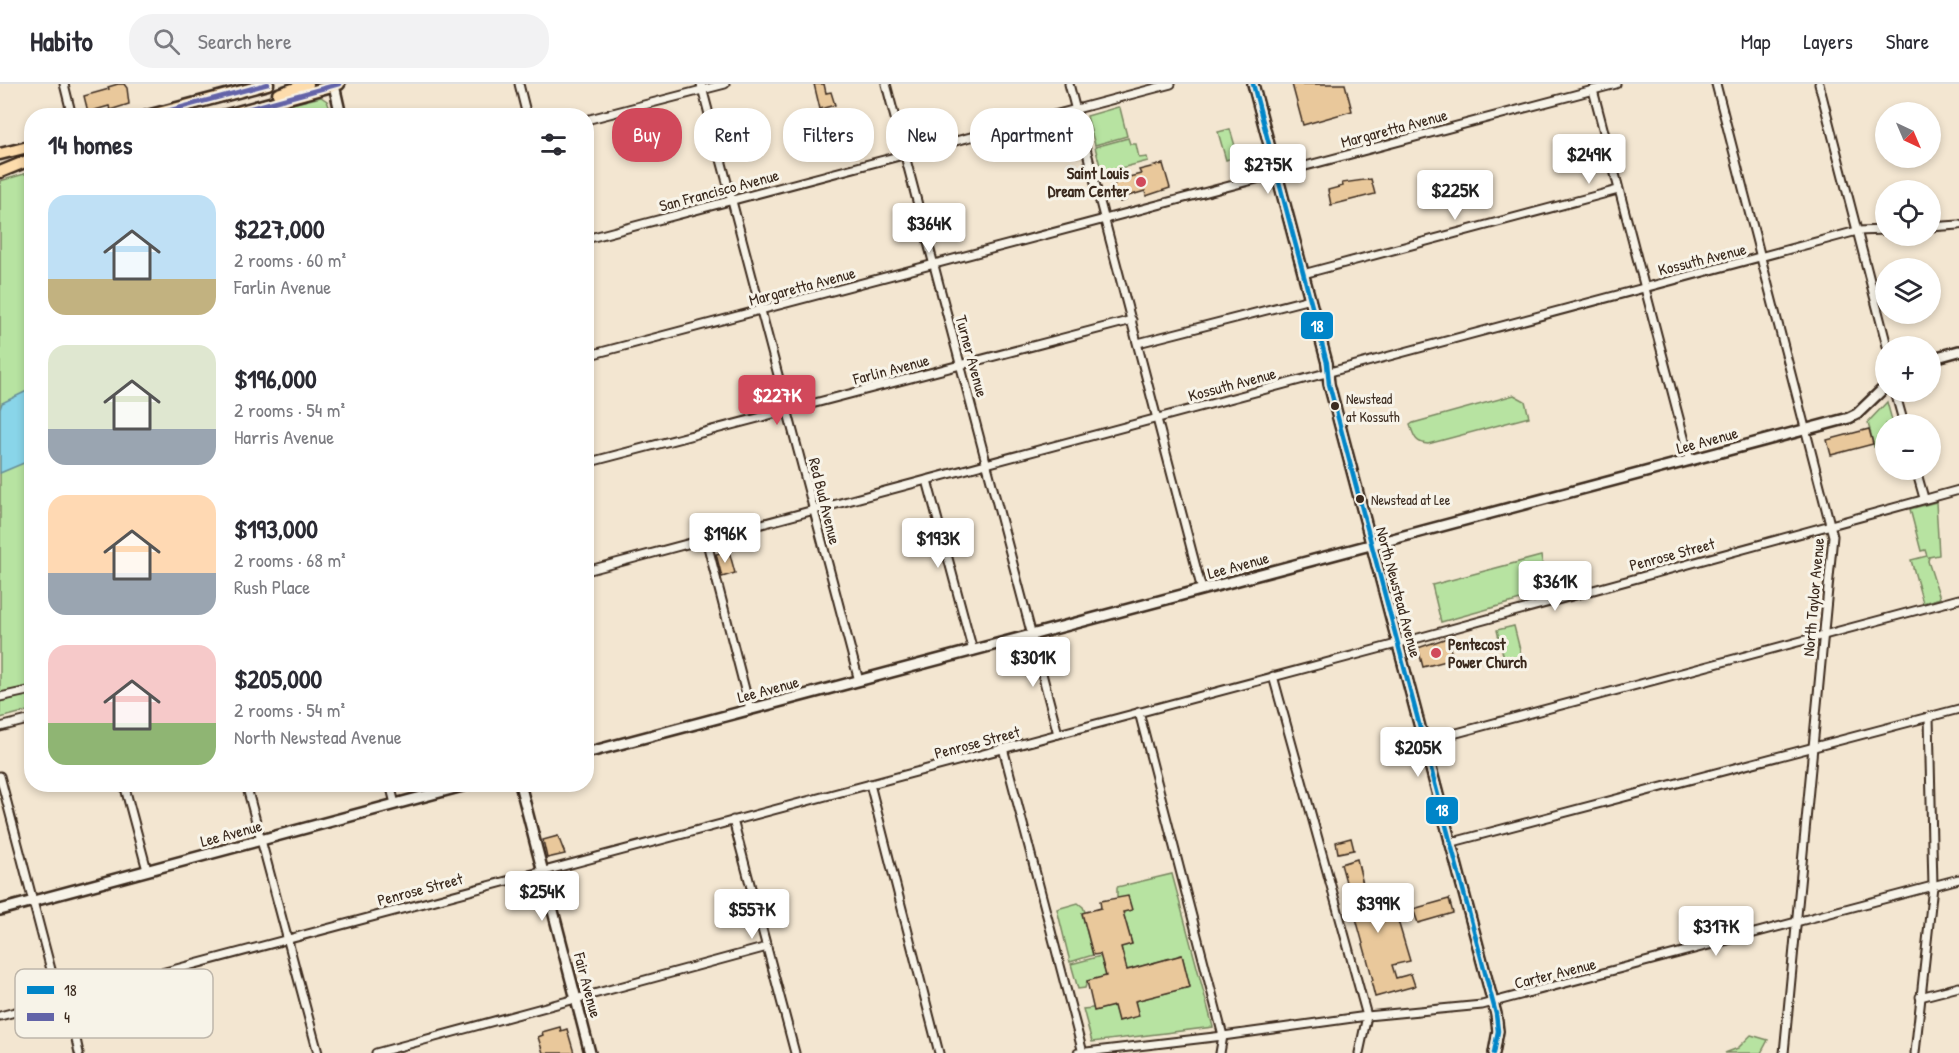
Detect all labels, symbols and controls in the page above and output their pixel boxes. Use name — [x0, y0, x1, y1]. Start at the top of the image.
search box — [129, 14, 549, 68]
text: Habito — [30, 22, 93, 60]
icon: search — [150, 25, 183, 58]
text: Search here — [198, 26, 292, 56]
text: Map — [1741, 27, 1770, 56]
text: Layers — [1803, 27, 1853, 56]
text: Share — [1886, 27, 1929, 56]
north arrow — [1875, 102, 1941, 168]
map controls — [1875, 102, 1941, 480]
street label: Margaretta Avenue — [1338, 103, 1450, 153]
chip: Buy — [612, 108, 682, 162]
chip: Rent — [694, 108, 771, 162]
chip: Filters — [783, 108, 874, 162]
chip: New — [886, 108, 958, 162]
chip: Apartment — [970, 108, 1094, 162]
text: 14 homes — [48, 127, 133, 162]
icon: filters — [537, 128, 570, 161]
pin: $249K — [1547, 134, 1631, 185]
text: $249K — [1567, 140, 1611, 167]
pin: $275K — [1226, 144, 1310, 195]
text: $275K — [1244, 150, 1292, 177]
place label: Saint Louis Dream Center — [1048, 162, 1130, 202]
street label: San Francisco Avenue — [657, 163, 782, 217]
pin: $225K — [1413, 170, 1497, 221]
marker: Saint Louis Dream Center — [1134, 175, 1148, 189]
text: $225K — [1431, 176, 1479, 203]
button: locate — [1875, 180, 1941, 246]
pin: $364K — [887, 203, 971, 254]
text: $364K — [906, 209, 952, 236]
text: $227,000 — [234, 211, 325, 246]
icon: home — [96, 219, 168, 291]
street label: Kossuth Avenue — [1656, 237, 1749, 281]
text: 2 rooms · 60 m² — [234, 246, 346, 273]
button: layers — [1875, 258, 1941, 324]
street label: Margaretta Avenue — [746, 261, 858, 311]
text: Farlin Avenue — [234, 273, 331, 300]
line badge: 18 — [1300, 311, 1334, 340]
street label: Turner Avenue — [950, 313, 994, 400]
text: 18 — [1311, 315, 1323, 337]
button: + — [1875, 336, 1941, 402]
street label: Farlin Avenue — [850, 348, 932, 390]
text: $196,000 — [234, 361, 317, 396]
street label: Kossuth Avenue — [1186, 362, 1279, 406]
icon: home — [96, 369, 168, 441]
pin: $227K — [735, 375, 819, 426]
text: $227K — [752, 381, 802, 408]
place label: Newstead at Kossuth — [1346, 389, 1400, 426]
text: 2 rooms · 54 m² — [234, 396, 345, 423]
marker: Newstead at Kossuth — [1329, 400, 1341, 412]
button: − — [1875, 414, 1941, 480]
street label: Lee Avenue — [1674, 421, 1741, 459]
text: Harris Avenue — [234, 423, 334, 450]
street label: Red Bud Avenue — [804, 455, 847, 547]
place label: Newstead at Lee — [1371, 490, 1451, 509]
marker: Newstead at Lee — [1354, 493, 1366, 505]
text: $193,000 — [234, 511, 318, 546]
pin: $196K — [683, 513, 767, 564]
pin: $193K — [896, 518, 980, 569]
icon: home — [96, 519, 168, 591]
text: $196K — [703, 519, 747, 546]
text: $193K — [916, 524, 960, 551]
street label: North Newstead Avenue — [1371, 524, 1427, 660]
street label: Penrose Street — [1627, 532, 1718, 576]
street label: North Taylor Avenue — [1797, 536, 1829, 657]
text: 2 rooms · 68 m² — [234, 546, 346, 573]
street label: Lee Avenue — [1205, 546, 1272, 584]
pin: $361K — [1513, 561, 1597, 612]
text: $361K — [1533, 567, 1577, 594]
text: Rush Place — [234, 573, 310, 600]
place label: Pentecost Power Church — [1448, 633, 1527, 673]
pin: $301K — [991, 637, 1075, 688]
text: $301K — [1010, 643, 1056, 670]
marker: Pentecost Power Church — [1429, 646, 1443, 660]
text: $205,000 — [234, 661, 322, 696]
icon: home — [96, 669, 168, 741]
street label: Lee Avenue — [735, 670, 802, 708]
text: 2 rooms · 54 m² — [234, 696, 345, 723]
street label: Penrose Street — [932, 720, 1023, 764]
text: North Newstead Avenue — [234, 723, 402, 750]
pin: $205K — [1376, 727, 1460, 778]
text: $205K — [1394, 733, 1442, 760]
line badge: 18 — [1425, 796, 1459, 825]
text: 18 — [1436, 799, 1448, 821]
street label: Lee Avenue — [198, 814, 265, 852]
street label: Penrose Street — [375, 867, 466, 911]
pin: $254K — [500, 871, 584, 922]
text: $254K — [519, 877, 565, 904]
pin: $399K — [1336, 883, 1420, 934]
pin: $557K — [710, 889, 794, 940]
text: $399K — [1356, 889, 1400, 916]
text: $557K — [728, 895, 776, 922]
pin: $317K — [1674, 906, 1758, 957]
text: $317K — [1693, 912, 1739, 939]
street label: Fair Avenue — [569, 949, 607, 1020]
street label: Carter Avenue — [1512, 952, 1599, 994]
legend — [15, 969, 213, 1038]
text: 18 — [64, 979, 77, 1001]
text: 4 — [64, 1006, 70, 1028]

